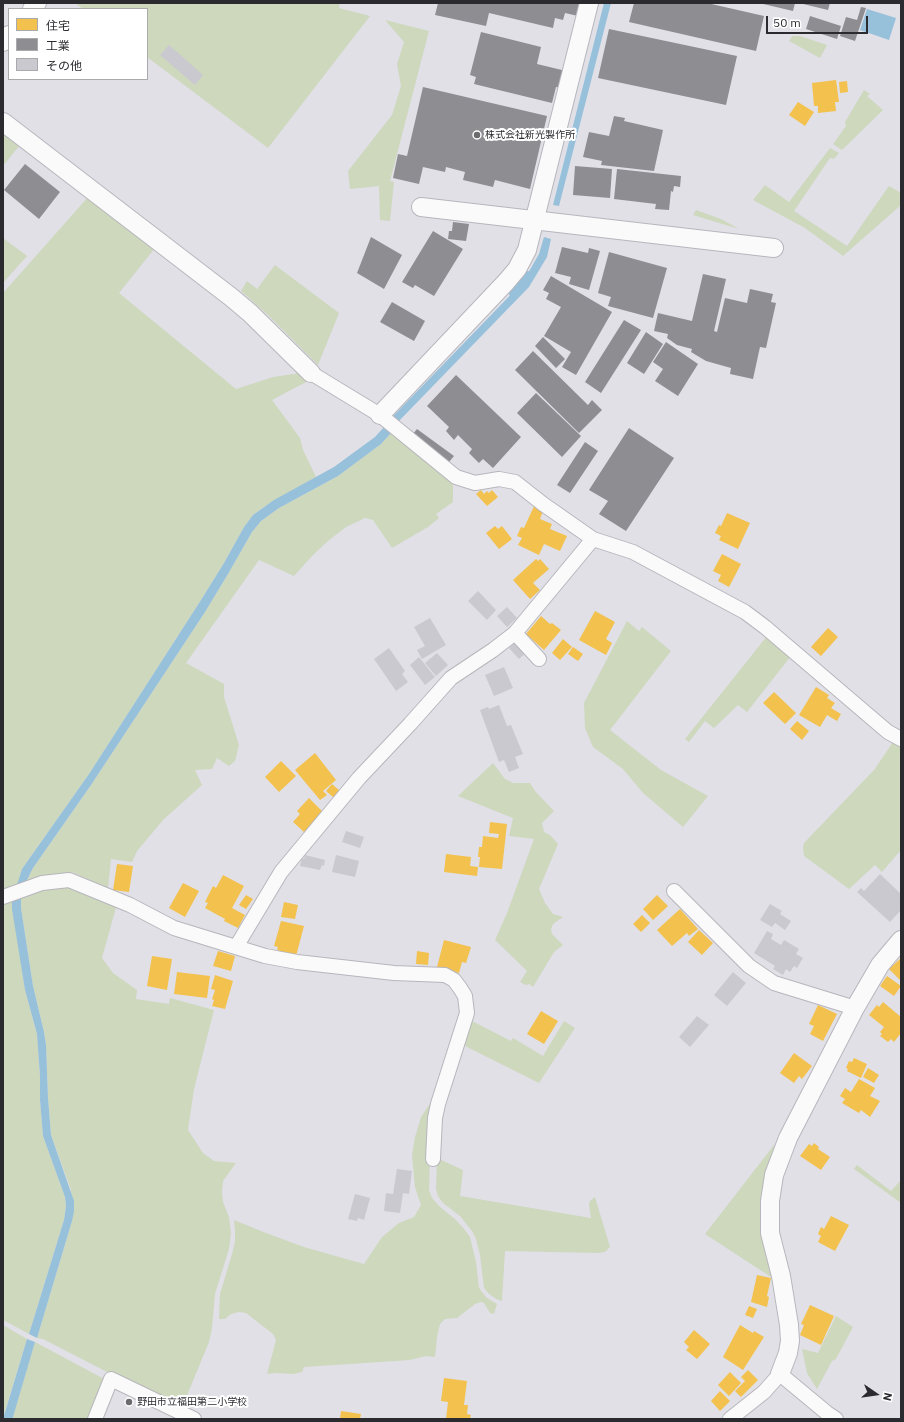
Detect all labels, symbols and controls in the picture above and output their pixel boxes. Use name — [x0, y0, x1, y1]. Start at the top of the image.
legend — [8, 8, 148, 80]
scale bar — [768, 8, 870, 34]
text: 50 m — [773, 15, 801, 30]
text: 住宅 — [46, 18, 70, 33]
text: 工業 — [46, 38, 70, 53]
text: その他 — [46, 58, 82, 73]
place label: 株式会社新光製作所 — [485, 129, 575, 141]
marker: 株式会社新光製作所 — [472, 130, 482, 140]
north arrow — [856, 1374, 896, 1414]
text: N — [880, 1391, 895, 1402]
place label: 野田市立福田第二小学校 — [137, 1396, 247, 1408]
marker: 野田市立福田第二小学校 — [124, 1397, 134, 1407]

